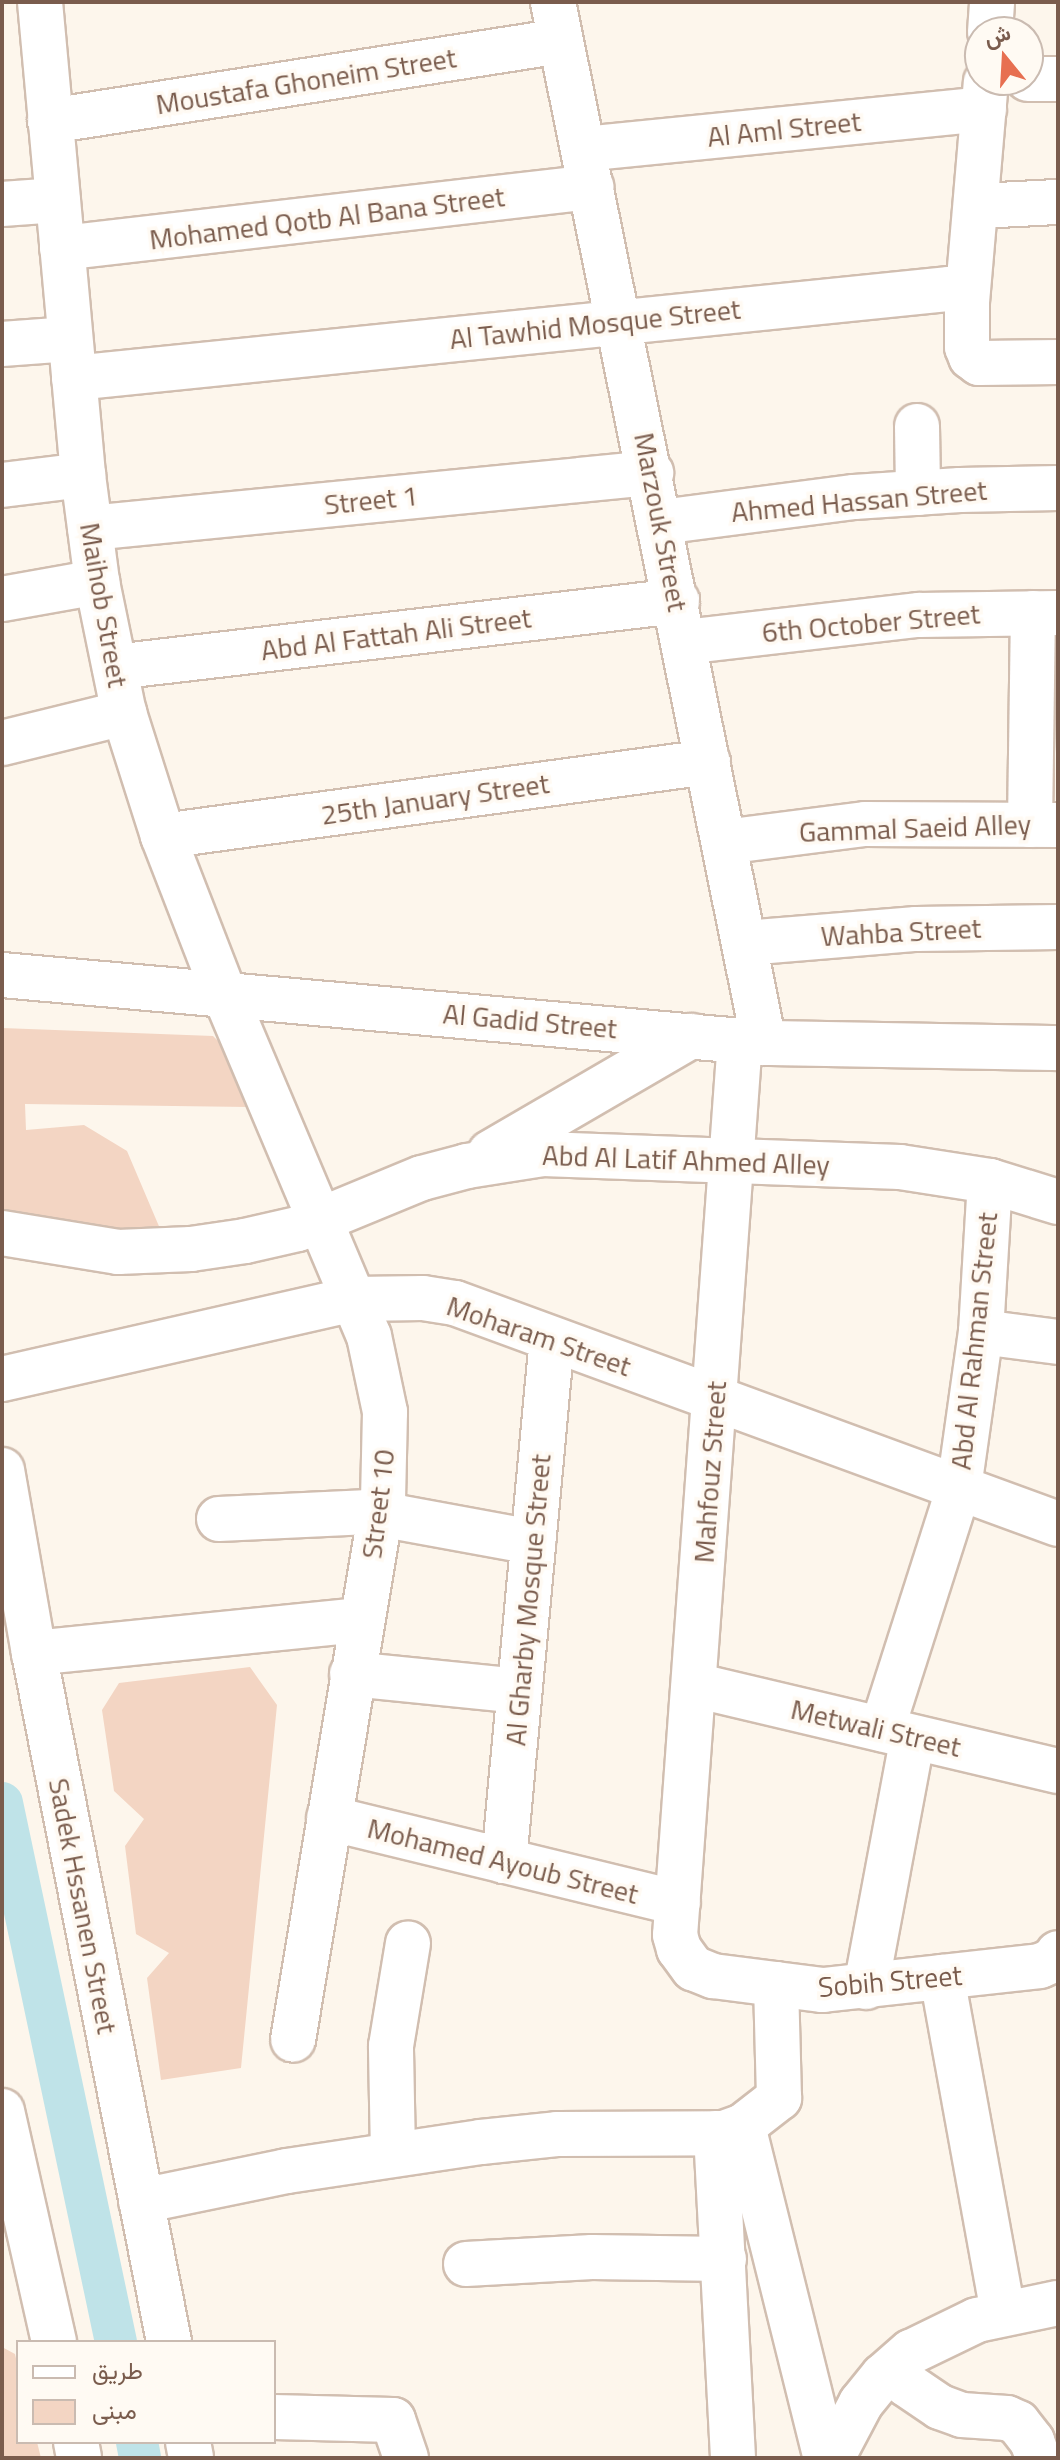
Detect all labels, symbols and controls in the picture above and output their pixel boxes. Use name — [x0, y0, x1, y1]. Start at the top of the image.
text: ش — [979, 15, 1015, 55]
north arrow — [964, 16, 1044, 96]
street label: Moustafa Ghoneim Street — [153, 41, 459, 121]
street label: Al Aml Street — [706, 104, 862, 154]
street label: Mohamed Qotb Al Bana Street — [147, 180, 507, 256]
street label: Al Tawhid Mosque Street — [448, 292, 742, 356]
street label: Marzouk Street — [627, 430, 695, 614]
street label: Ahmed Hassan Street — [730, 473, 988, 529]
street label: Street 1 — [322, 478, 420, 522]
street label: Maihob Street — [73, 520, 135, 690]
street label: 6th October Street — [761, 597, 981, 649]
street label: Abd Al Fattah Ali Street — [259, 601, 533, 667]
street label: 25th January Street — [319, 766, 551, 832]
street label: Gammal Saeid Alley — [798, 807, 1032, 849]
street label: Wahba Street — [820, 911, 982, 953]
street label: Al Gadid Street — [442, 997, 618, 1045]
street label: Abd Al Latif Ahmed Alley — [542, 1138, 830, 1182]
street label: Abd Al Rahman Street — [944, 1211, 1004, 1471]
street label: Moharam Street — [442, 1289, 636, 1383]
street label: Mahfouz Street — [687, 1380, 733, 1564]
street label: Street 10 — [355, 1448, 401, 1560]
street label: Al Gharby Mosque Street — [499, 1453, 557, 1747]
street label: Metwali Street — [788, 1692, 964, 1764]
street label: Sadek Hssanen Street — [42, 1776, 124, 2036]
street label: Mohamed Ayoub Street — [364, 1811, 642, 1911]
street label: Sobih Street — [817, 1958, 963, 2004]
legend — [16, 2340, 276, 2444]
text: طريق — [92, 2352, 143, 2388]
text: مبنى — [92, 2392, 137, 2428]

